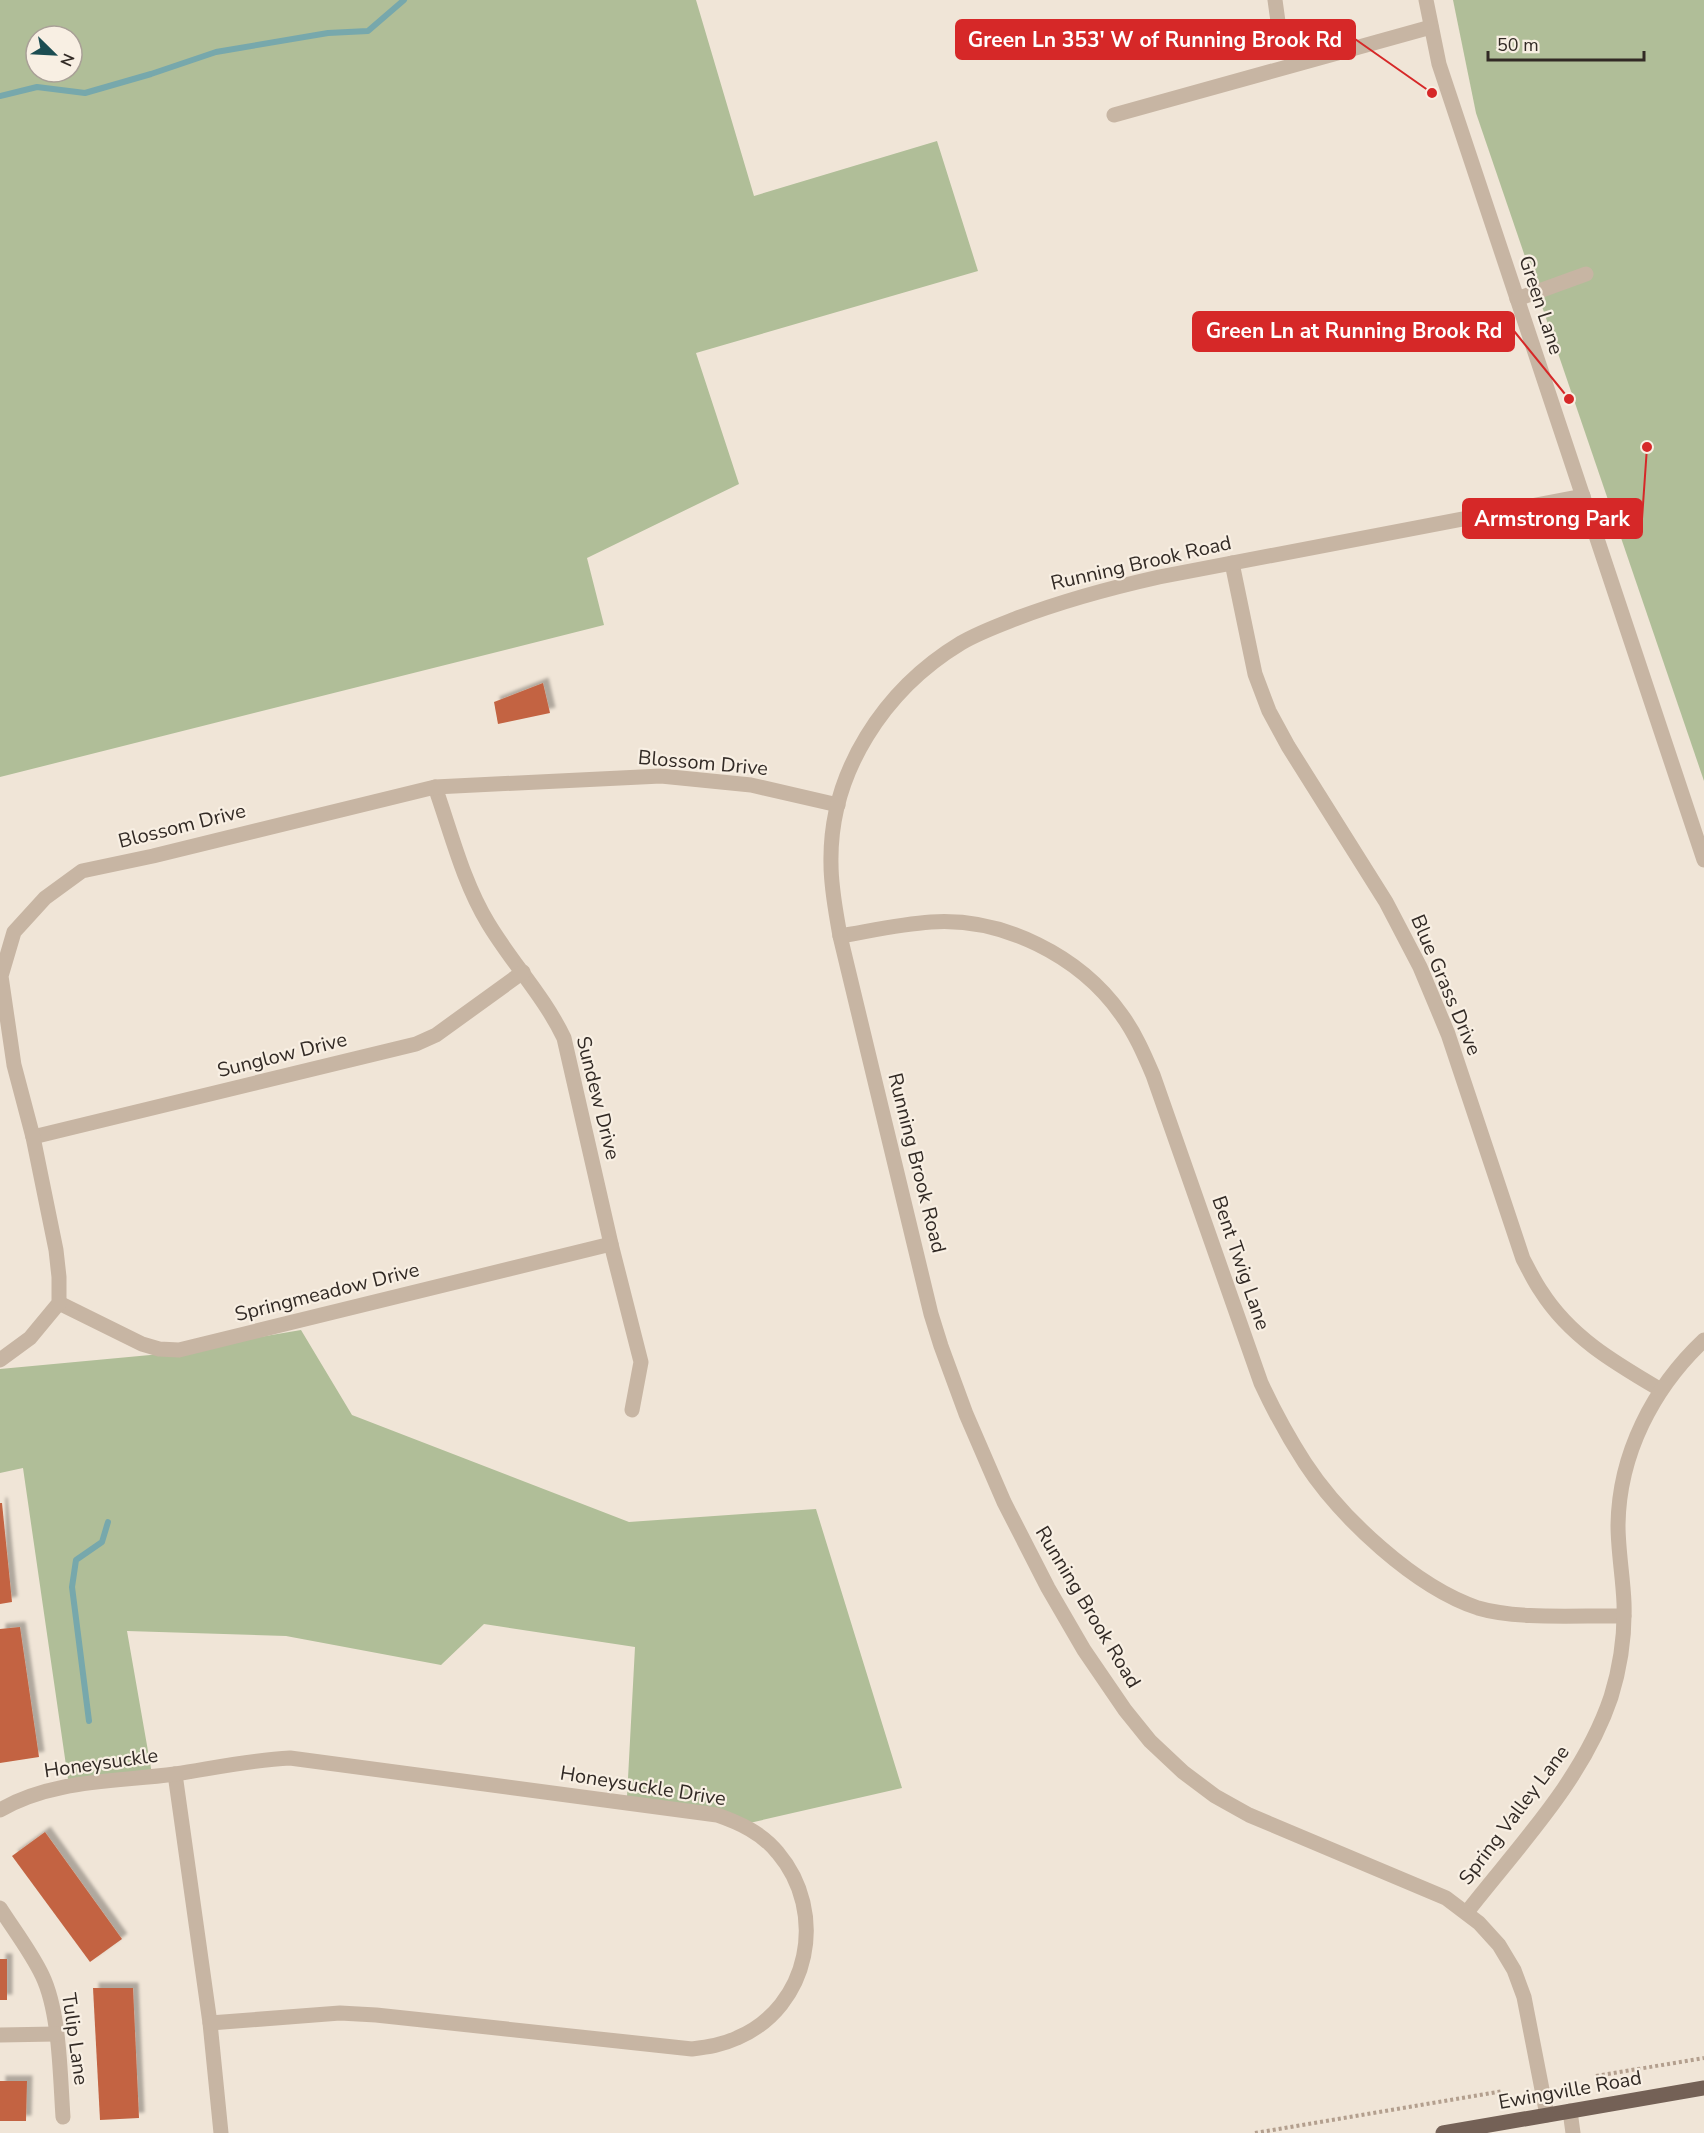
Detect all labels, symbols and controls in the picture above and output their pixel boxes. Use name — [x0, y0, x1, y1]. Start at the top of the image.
callout: Green Ln 353' W of Running Brook Rd — [956, 20, 1355, 59]
north arrow — [24, 24, 84, 84]
scale bar — [1488, 24, 1644, 62]
text: Green Ln 353' W of Running Brook Rd — [968, 26, 1342, 54]
text: 50 m — [1497, 33, 1539, 57]
text: N — [54, 50, 79, 70]
street label: Green Lane — [1512, 252, 1570, 358]
callout: Green Ln at Running Brook Rd — [1193, 312, 1514, 351]
text: Green Ln at Running Brook Rd — [1206, 317, 1502, 345]
callout: Armstrong Park — [1463, 499, 1642, 538]
text: Armstrong Park — [1474, 505, 1630, 533]
street label: Running Brook Road — [1048, 529, 1234, 597]
street label: Blossom Drive — [637, 744, 769, 782]
street label: Blossom Drive — [115, 797, 249, 855]
street label: Blue Grass Drive — [1404, 910, 1488, 1060]
street label: Sunglow Drive — [214, 1026, 350, 1084]
street label: Sundew Drive — [570, 1033, 626, 1163]
street label: Running Brook Road — [882, 1070, 952, 1256]
street label: Bent Twig Lane — [1205, 1192, 1277, 1334]
street label: Springmeadow Drive — [232, 1256, 422, 1328]
street label: Running Brook Road — [1029, 1521, 1147, 1693]
street label: Spring Valley Lane — [1453, 1740, 1575, 1890]
street label: Honeysuckle — [42, 1742, 160, 1784]
street label: Honeysuckle Drive — [558, 1760, 728, 1812]
street label: Tulip Lane — [55, 1991, 95, 2087]
street label: Ewingville Road — [1496, 2064, 1644, 2116]

